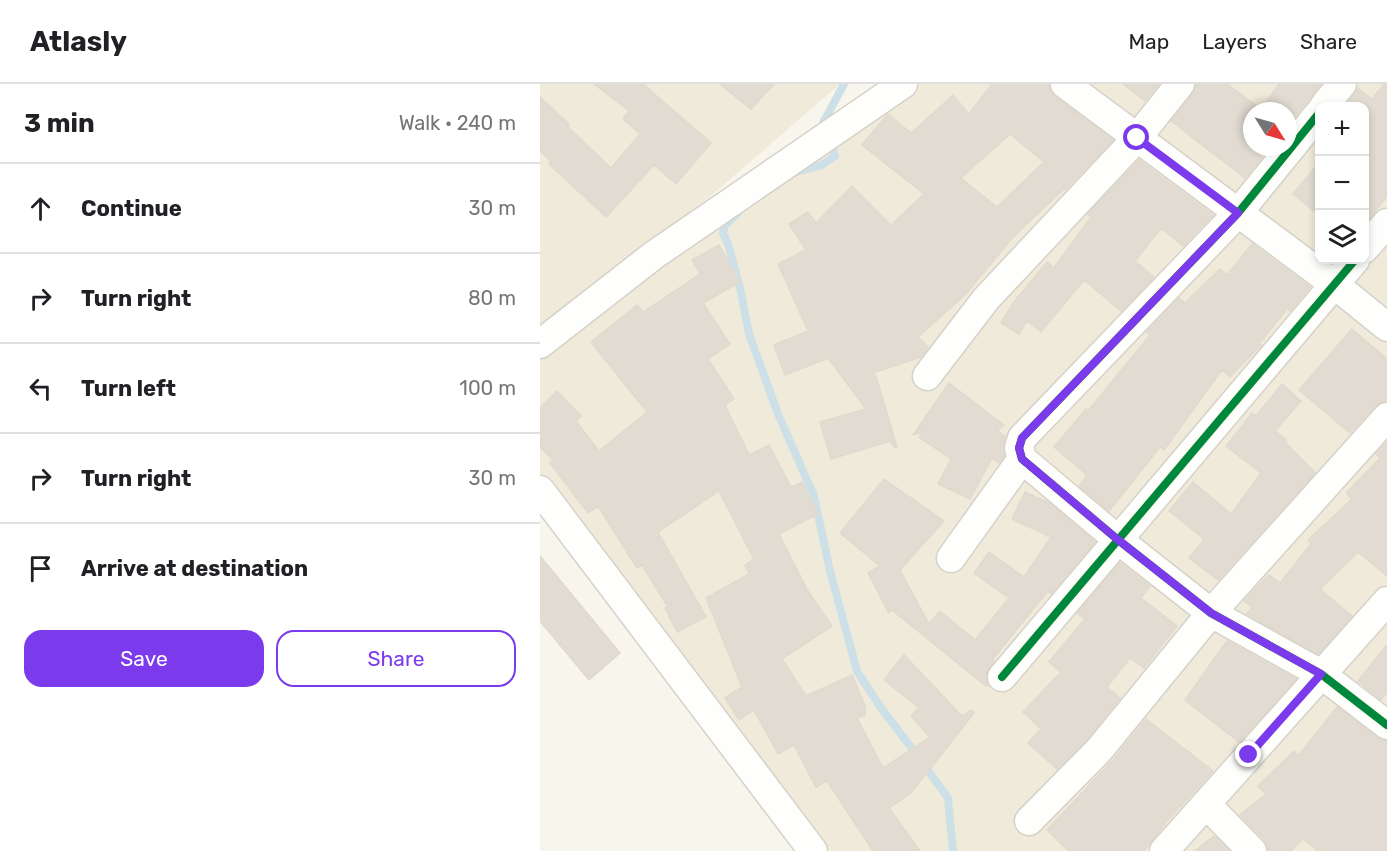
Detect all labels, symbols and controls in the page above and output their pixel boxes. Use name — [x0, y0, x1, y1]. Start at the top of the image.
text: Atlasly — [30, 25, 127, 58]
text: Map — [1128, 29, 1169, 54]
text: Layers — [1202, 29, 1267, 54]
text: Share — [1300, 29, 1357, 54]
north arrow — [1243, 102, 1297, 156]
map controls — [1315, 102, 1369, 264]
button: + — [1315, 102, 1369, 156]
text: 3 min — [24, 108, 95, 139]
text: Walk · 240 m — [399, 111, 516, 135]
route start — [1123, 124, 1149, 150]
button: − — [1315, 156, 1369, 210]
icon: ahead — [24, 192, 57, 225]
text: Continue — [81, 195, 182, 222]
text: 30 m — [469, 196, 516, 220]
button: layers — [1315, 210, 1369, 264]
icon: right — [24, 282, 57, 315]
text: Turn right — [81, 285, 191, 312]
text: 80 m — [468, 286, 516, 310]
icon: left — [24, 372, 57, 405]
text: Turn left — [81, 375, 176, 402]
text: 100 m — [459, 376, 516, 400]
icon: right — [24, 462, 57, 495]
text: Turn right — [81, 465, 191, 492]
text: 30 m — [469, 466, 516, 490]
icon: arrive — [24, 552, 57, 585]
text: Arrive at destination — [81, 555, 308, 582]
button: Save — [24, 630, 264, 687]
button: Share — [276, 630, 516, 687]
route end — [1235, 741, 1261, 767]

